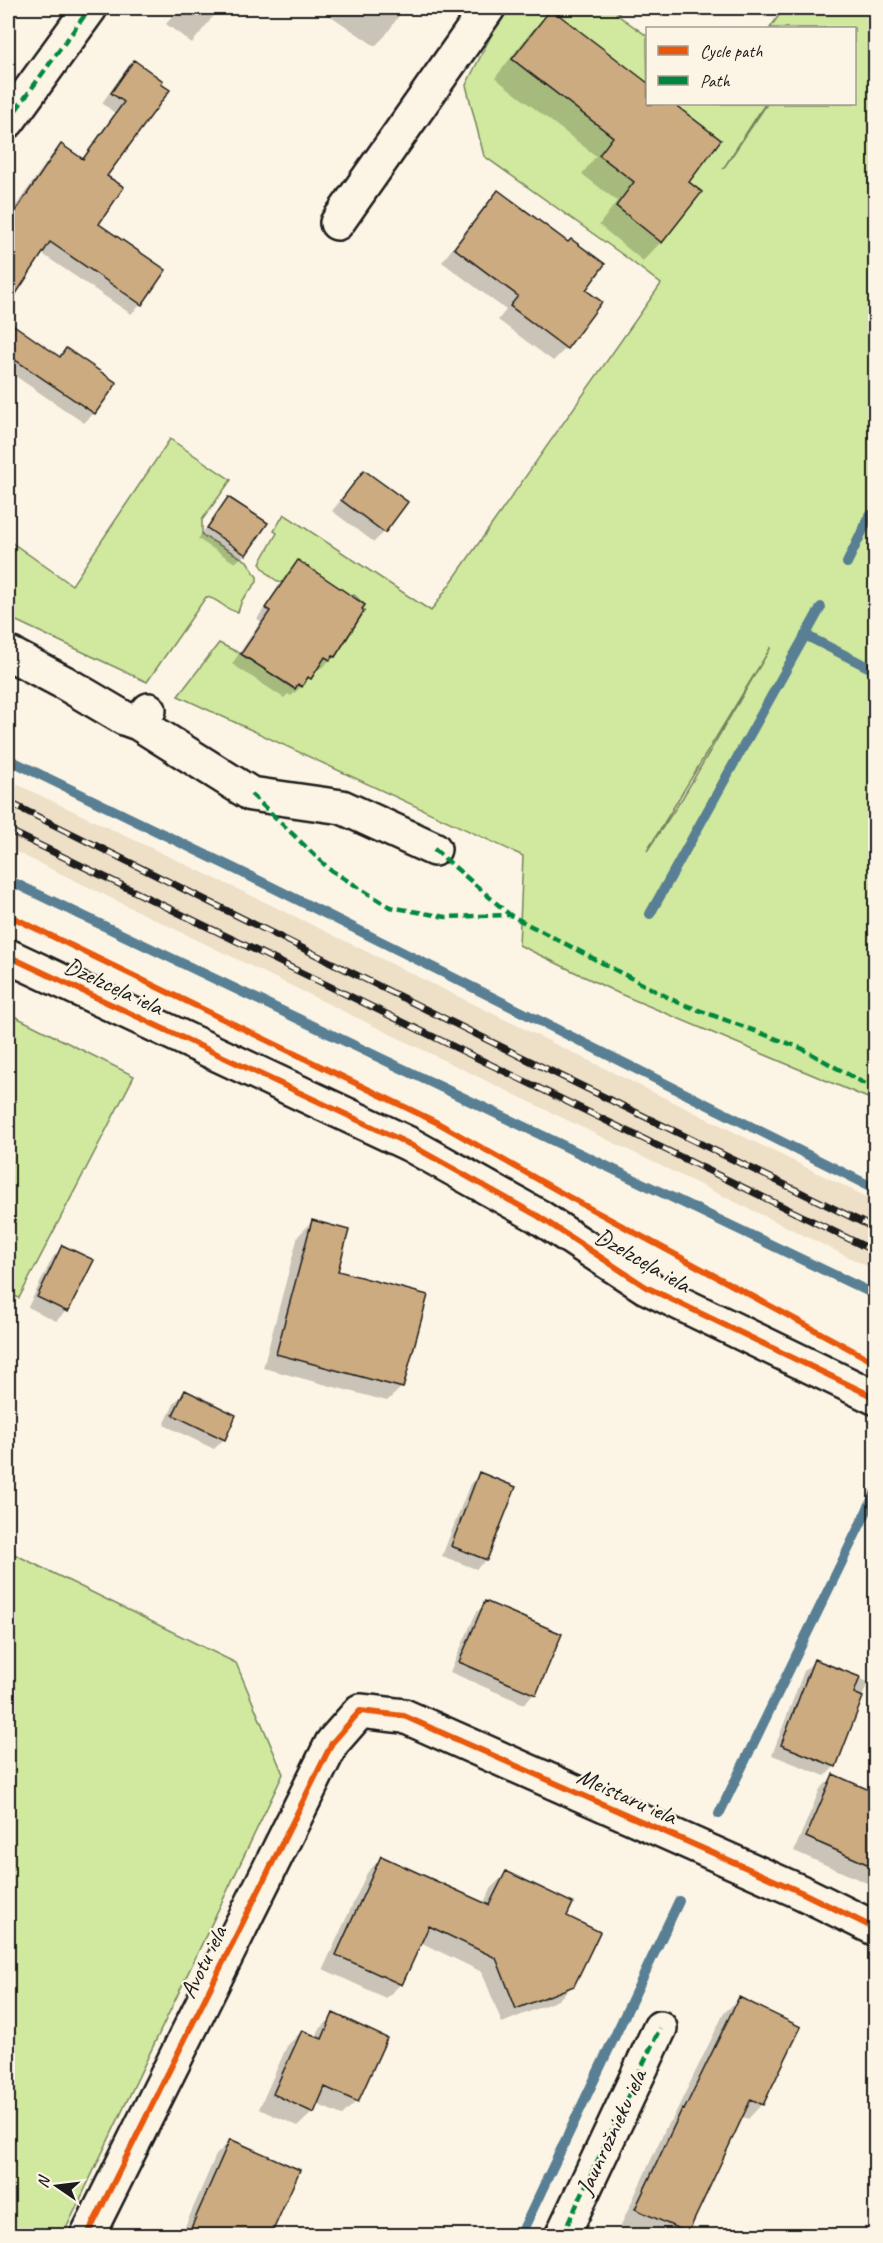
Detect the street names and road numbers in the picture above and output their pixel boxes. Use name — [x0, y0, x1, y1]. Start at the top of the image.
street label: Dzelzceļa iela — [60, 950, 169, 1022]
street label: Dzelzceļa iela — [590, 1221, 697, 1300]
street label: Meistaru iela — [573, 1761, 683, 1832]
street label: Avotu iela — [173, 1920, 234, 2003]
street label: Jaunrožnieku iela — [569, 2063, 654, 2200]

